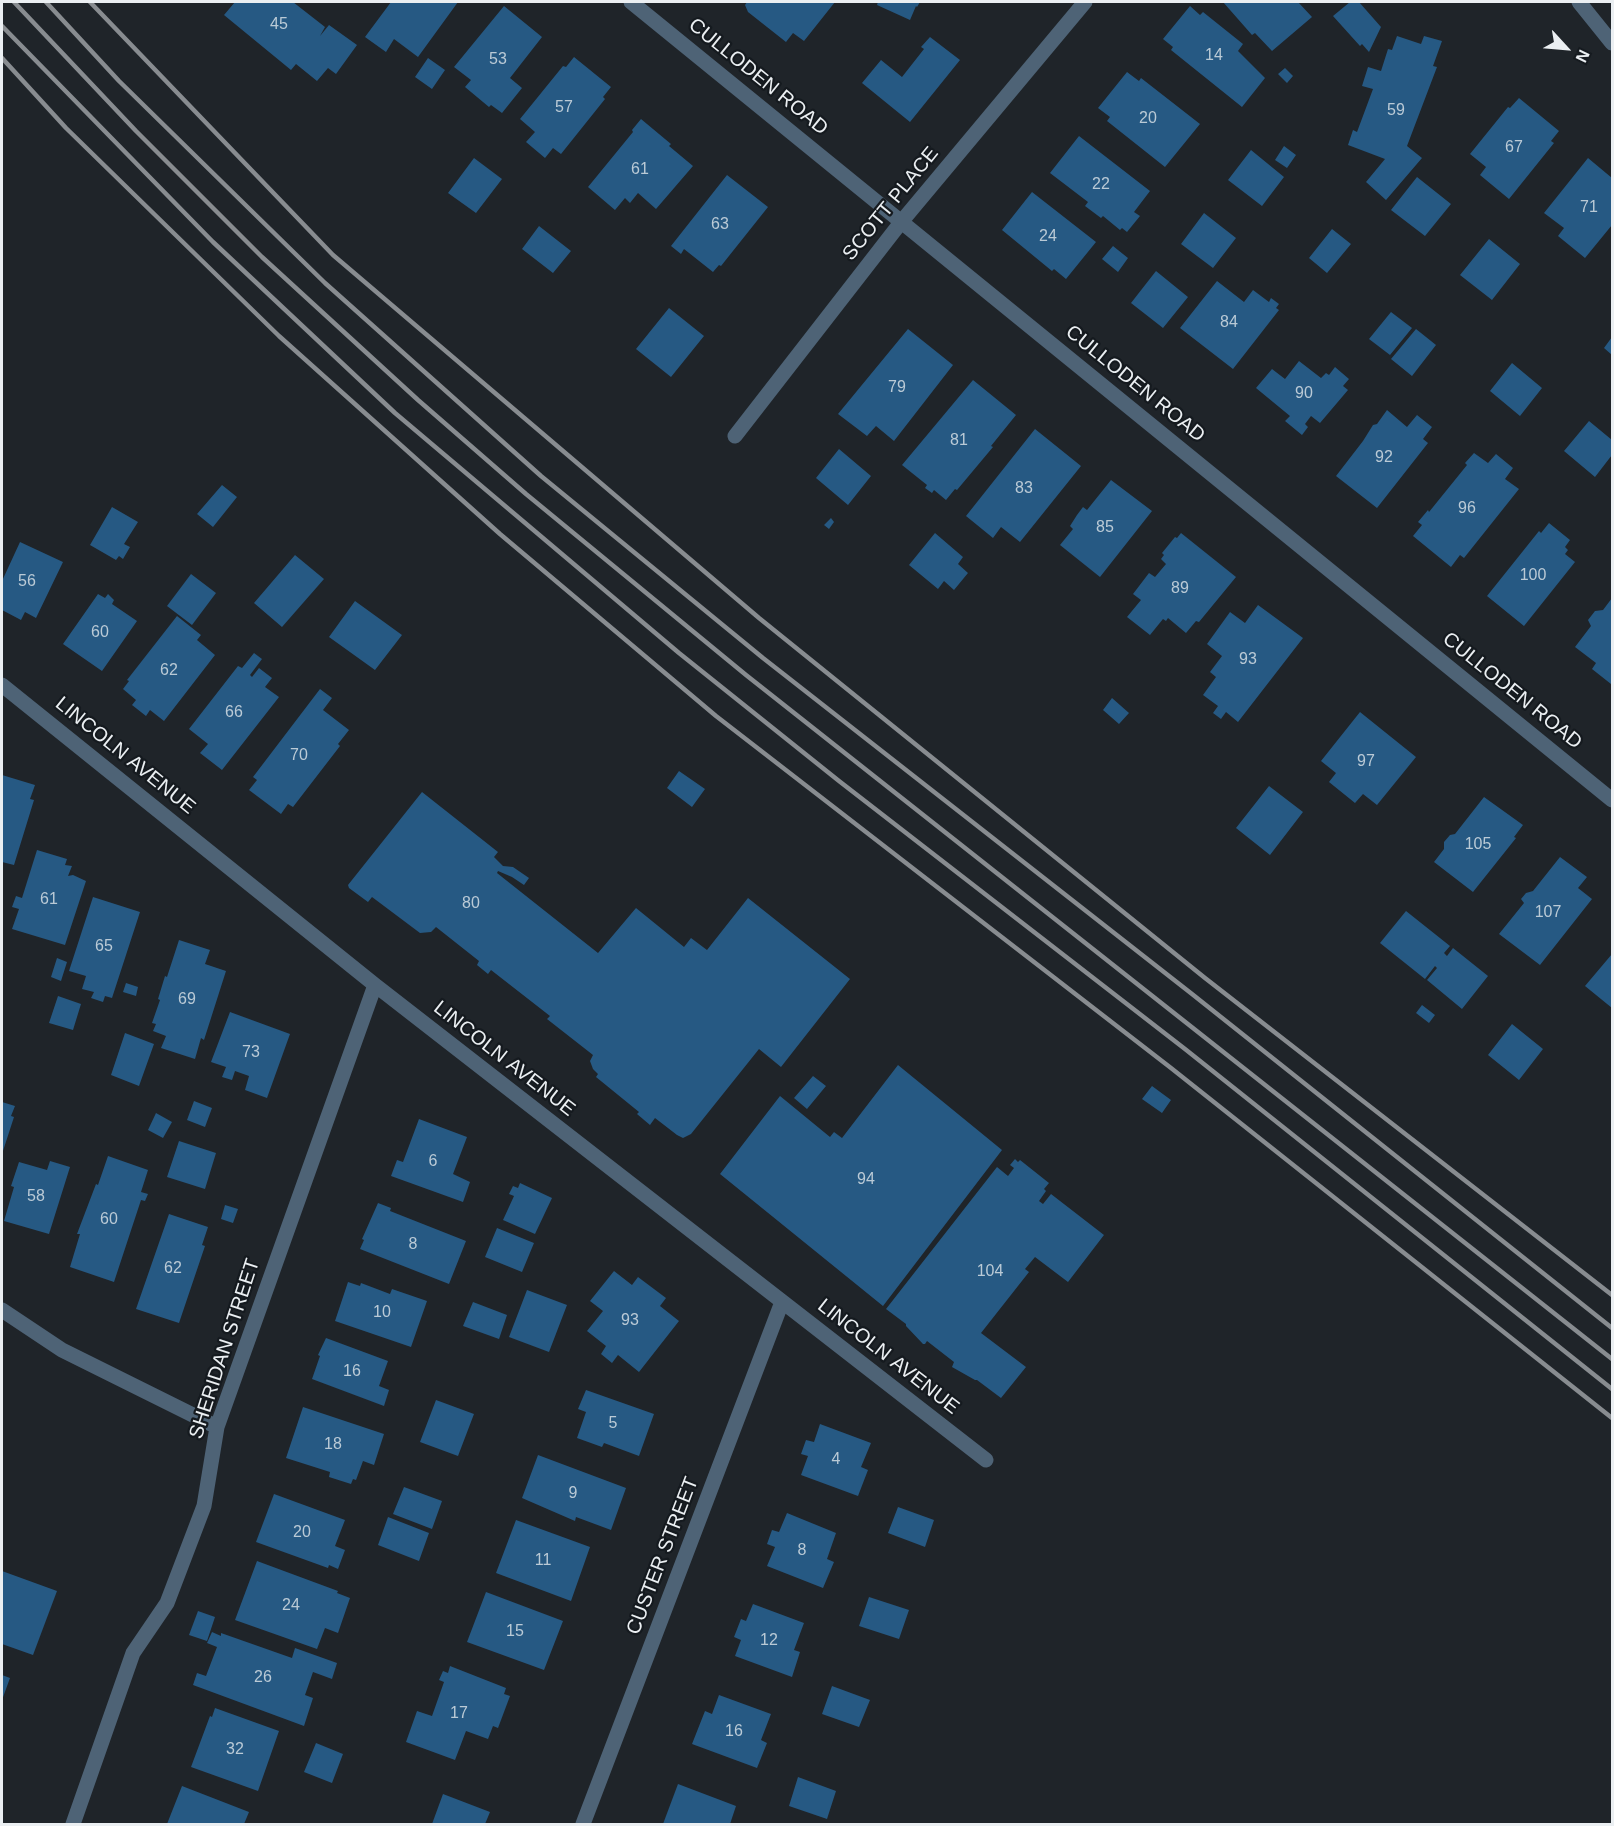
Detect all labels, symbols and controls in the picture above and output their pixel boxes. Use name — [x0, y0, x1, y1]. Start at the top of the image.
street label: CULLODEN ROAD — [684, 13, 832, 141]
house number: 45 — [270, 15, 288, 35]
north arrow — [1536, 18, 1596, 78]
house number: 14 — [1205, 46, 1223, 66]
text: N — [1572, 47, 1593, 65]
house number: 53 — [489, 50, 507, 70]
house number: 57 — [555, 98, 573, 118]
house number: 59 — [1387, 101, 1405, 121]
house number: 20 — [1139, 109, 1157, 129]
house number: 67 — [1505, 138, 1523, 158]
street label: SCOTT PLACE — [838, 142, 944, 266]
house number: 61 — [631, 160, 649, 180]
house number: 22 — [1092, 175, 1110, 195]
house number: 71 — [1580, 198, 1598, 218]
house number: 63 — [711, 215, 729, 235]
house number: 24 — [1039, 227, 1057, 247]
house number: 84 — [1220, 313, 1238, 333]
street label: CULLODEN ROAD — [1061, 320, 1209, 448]
house number: 79 — [888, 378, 906, 398]
house number: 90 — [1295, 384, 1313, 404]
house number: 81 — [950, 431, 968, 451]
house number: 92 — [1375, 448, 1393, 468]
house number: 83 — [1015, 479, 1033, 499]
house number: 96 — [1458, 499, 1476, 519]
house number: 85 — [1096, 518, 1114, 538]
house number: 100 — [1520, 566, 1546, 586]
house number: 56 — [18, 572, 36, 592]
house number: 89 — [1171, 579, 1189, 599]
house number: 60 — [91, 623, 109, 643]
street label: CULLODEN ROAD — [1438, 627, 1586, 755]
house number: 93 — [1239, 650, 1257, 670]
house number: 62 — [160, 661, 178, 681]
street label: LINCOLN AVENUE — [50, 692, 200, 820]
house number: 66 — [225, 703, 243, 723]
house number: 70 — [290, 746, 308, 766]
house number: 97 — [1357, 752, 1375, 772]
house number: 105 — [1465, 835, 1491, 855]
house number: 61 — [40, 890, 58, 910]
house number: 80 — [462, 894, 480, 914]
house number: 107 — [1535, 903, 1561, 923]
house number: 65 — [95, 937, 113, 957]
house number: 69 — [178, 990, 196, 1010]
street label: LINCOLN AVENUE — [428, 996, 580, 1122]
house number: 73 — [242, 1043, 260, 1063]
house number: 6 — [429, 1152, 437, 1172]
house number: 94 — [857, 1170, 875, 1190]
house number: 58 — [27, 1187, 45, 1207]
house number: 60 — [100, 1210, 118, 1230]
house number: 8 — [409, 1235, 417, 1255]
street label: SHERIDAN STREET — [185, 1256, 265, 1442]
house number: 62 — [164, 1259, 182, 1279]
house number: 104 — [977, 1262, 1003, 1282]
street label: LINCOLN AVENUE — [812, 1294, 964, 1420]
house number: 10 — [373, 1303, 391, 1323]
house number: 93 — [621, 1311, 639, 1331]
house number: 16 — [343, 1362, 361, 1382]
house number: 5 — [609, 1414, 617, 1434]
house number: 18 — [324, 1435, 342, 1455]
house number: 4 — [832, 1450, 840, 1470]
street label: CUSTER STREET — [622, 1474, 704, 1638]
house number: 9 — [569, 1484, 577, 1504]
house number: 20 — [293, 1523, 311, 1543]
house number: 8 — [798, 1541, 806, 1561]
house number: 11 — [535, 1551, 551, 1571]
house number: 24 — [282, 1596, 300, 1616]
house number: 15 — [506, 1622, 524, 1642]
house number: 12 — [760, 1631, 778, 1651]
house number: 26 — [254, 1668, 272, 1688]
house number: 17 — [450, 1704, 468, 1724]
house number: 16 — [725, 1722, 743, 1742]
house number: 32 — [226, 1740, 244, 1760]

